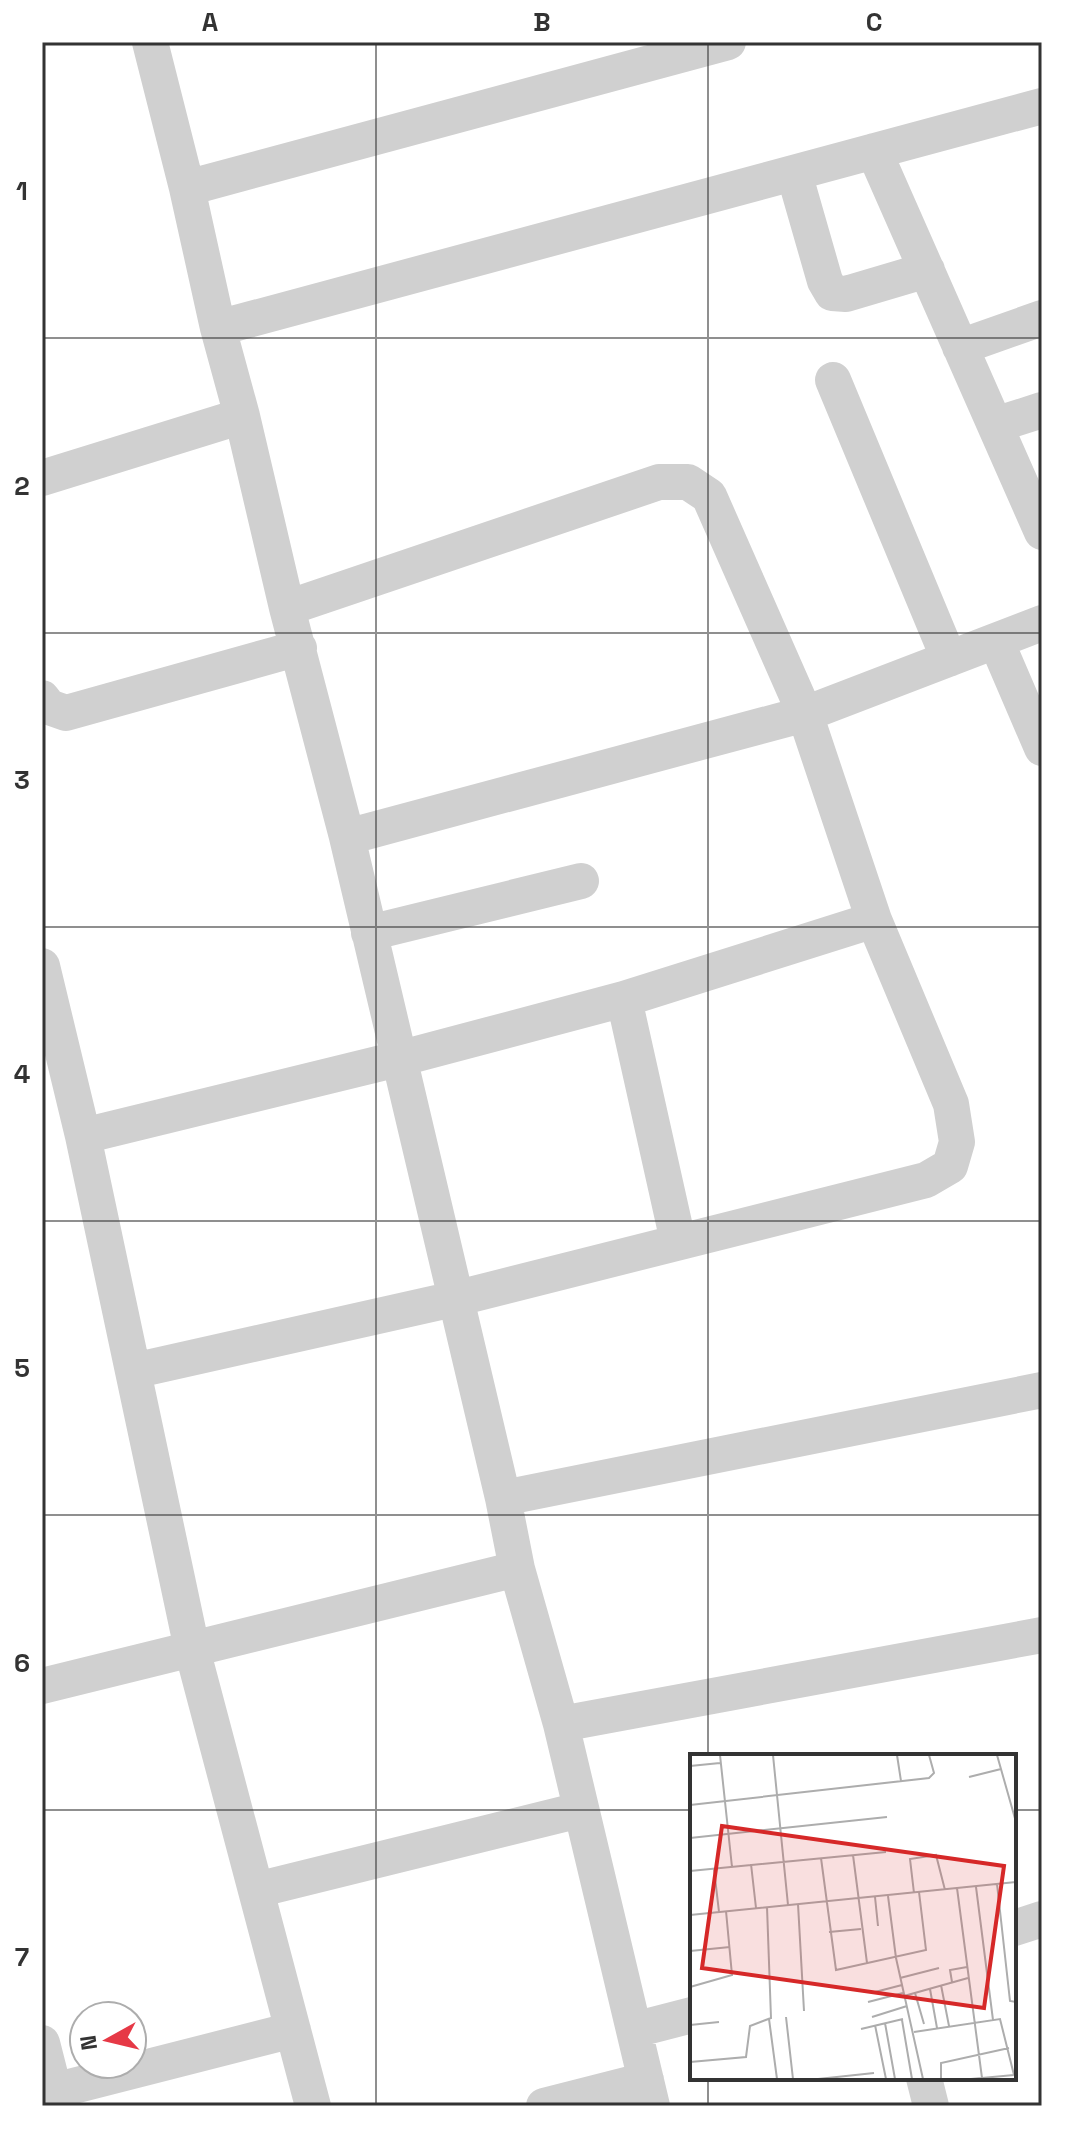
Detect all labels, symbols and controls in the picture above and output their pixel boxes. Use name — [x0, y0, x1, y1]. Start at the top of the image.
text: A — [202, 5, 219, 39]
text: B — [533, 5, 551, 39]
text: C — [866, 5, 882, 39]
text: 1 — [16, 174, 28, 208]
text: 2 — [14, 469, 30, 503]
text: 3 — [14, 763, 30, 797]
text: 4 — [14, 1057, 30, 1091]
text: 5 — [14, 1351, 30, 1385]
text: 6 — [14, 1646, 30, 1680]
inset map — [690, 1754, 1016, 2080]
text: 7 — [15, 1940, 29, 1974]
north arrow — [68, 2000, 148, 2080]
text: N — [73, 2034, 103, 2052]

